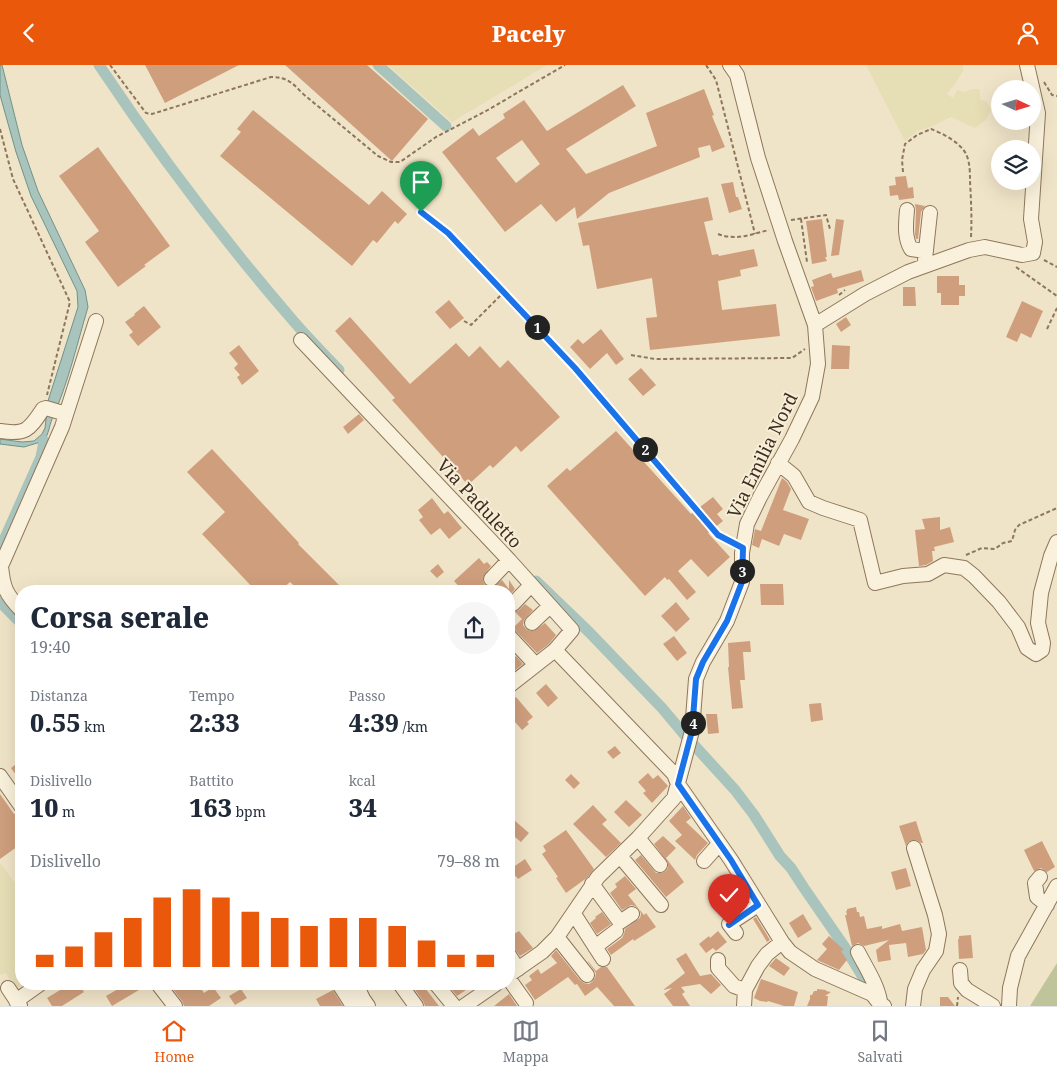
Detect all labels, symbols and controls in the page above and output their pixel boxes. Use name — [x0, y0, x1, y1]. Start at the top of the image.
text: Pacely — [492, 18, 565, 48]
icon: back — [15, 19, 43, 47]
icon: person — [1014, 19, 1042, 47]
north arrow — [991, 80, 1041, 130]
map controls — [991, 80, 1041, 190]
button: layers — [991, 140, 1041, 190]
pin — [400, 161, 442, 212]
icon: arrive — [407, 168, 435, 196]
pin: 1 — [524, 315, 550, 339]
text: 1 — [534, 318, 541, 337]
street label: Via Emilia Nord — [721, 388, 803, 522]
pin: 2 — [632, 437, 658, 461]
text: 2 — [642, 440, 649, 459]
street label: Via Paduletto — [432, 453, 528, 553]
pin: 3 — [730, 559, 754, 583]
text: 3 — [739, 562, 746, 581]
text: Corsa serale — [30, 598, 209, 636]
button: share — [448, 602, 500, 654]
text: 19:40 — [30, 636, 70, 658]
text: Distanza — [30, 686, 88, 705]
text: Tempo — [189, 686, 235, 705]
text: Passo — [349, 686, 386, 705]
text: 0.55 — [30, 705, 80, 739]
text: 2:33 — [189, 705, 240, 739]
text: 4:39 — [349, 705, 399, 739]
pin: 4 — [680, 711, 706, 735]
text: 4 — [690, 714, 697, 733]
text: km — [80, 717, 105, 736]
text: /km — [399, 717, 428, 736]
text: Dislivello — [30, 771, 92, 790]
text: Battito — [189, 771, 234, 790]
text: kcal — [349, 771, 376, 790]
text: 10 — [30, 790, 58, 824]
text: 163 — [189, 790, 232, 824]
text: 34 — [349, 790, 377, 824]
text: m — [58, 802, 75, 821]
text: bpm — [232, 802, 266, 821]
text: Dislivello — [30, 850, 101, 872]
text: 79–88 m — [437, 850, 500, 872]
pin — [708, 874, 750, 925]
icon: check — [715, 881, 743, 909]
tab: Home — [154, 1017, 194, 1066]
tab: Mappa — [503, 1017, 549, 1066]
tab: Salvati — [857, 1017, 903, 1066]

